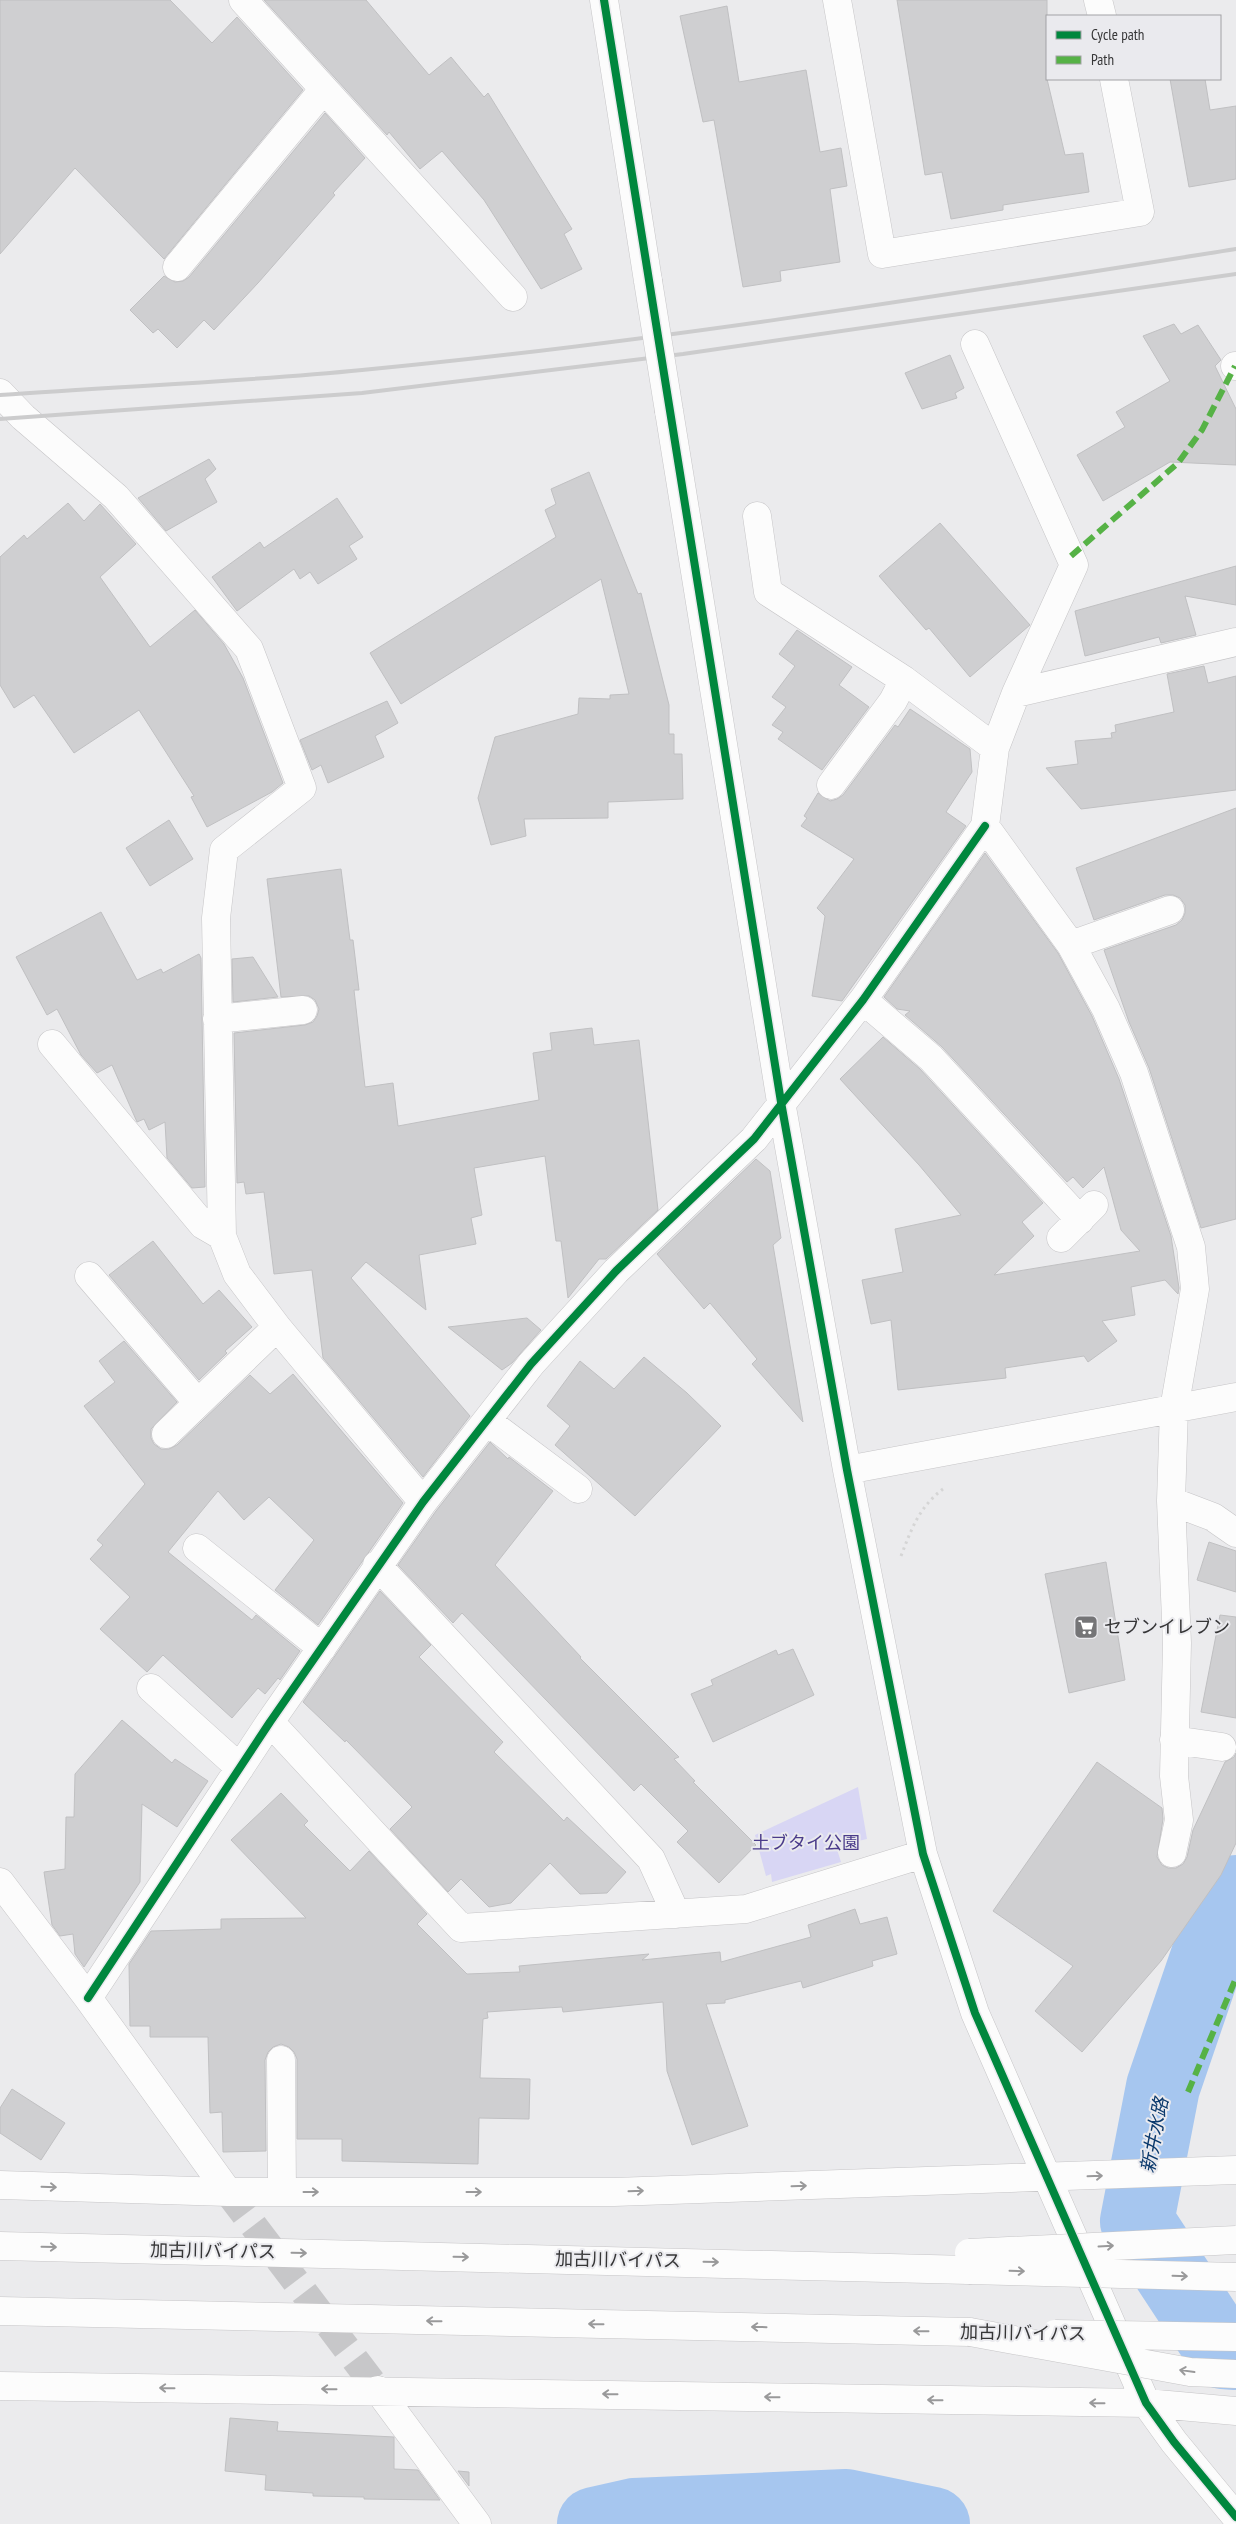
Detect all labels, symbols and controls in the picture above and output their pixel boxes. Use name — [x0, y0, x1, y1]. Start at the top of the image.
legend — [1046, 15, 1221, 80]
text: Cycle path — [1091, 25, 1144, 44]
text: Path — [1091, 50, 1114, 69]
supermarket icon: セブンイレブン — [1073, 1614, 1099, 1640]
place label: セブンイレブン — [1104, 1615, 1230, 1638]
park label: 土ブタイ公園 — [752, 1831, 860, 1854]
water label: 新井水路 — [1135, 2093, 1173, 2175]
one-way arrow — [1086, 2171, 1102, 2181]
one-way arrow — [790, 2181, 807, 2191]
one-way arrow — [40, 2182, 56, 2192]
one-way arrow — [628, 2186, 644, 2196]
one-way arrow — [303, 2187, 319, 2197]
one-way arrow — [466, 2187, 482, 2197]
street label: 加古川バイパス — [150, 2238, 276, 2263]
one-way arrow — [40, 2242, 56, 2252]
one-way arrow — [1097, 2242, 1113, 2251]
street label: 加古川バイパス — [555, 2247, 681, 2272]
one-way arrow — [290, 2248, 306, 2258]
one-way arrow — [453, 2252, 469, 2261]
one-way arrow — [703, 2258, 719, 2267]
one-way arrow — [1009, 2266, 1025, 2276]
one-way arrow — [1172, 2271, 1188, 2280]
one-way arrow — [426, 2316, 442, 2325]
one-way arrow — [588, 2319, 604, 2329]
street label: 加古川バイパス — [960, 2320, 1086, 2345]
one-way arrow — [751, 2323, 767, 2332]
one-way arrow — [913, 2326, 930, 2336]
one-way arrow — [1180, 2366, 1196, 2376]
one-way arrow — [159, 2383, 175, 2392]
one-way arrow — [321, 2385, 337, 2394]
one-way arrow — [602, 2389, 618, 2399]
one-way arrow — [764, 2392, 780, 2402]
one-way arrow — [927, 2395, 943, 2405]
one-way arrow — [1089, 2398, 1105, 2407]

